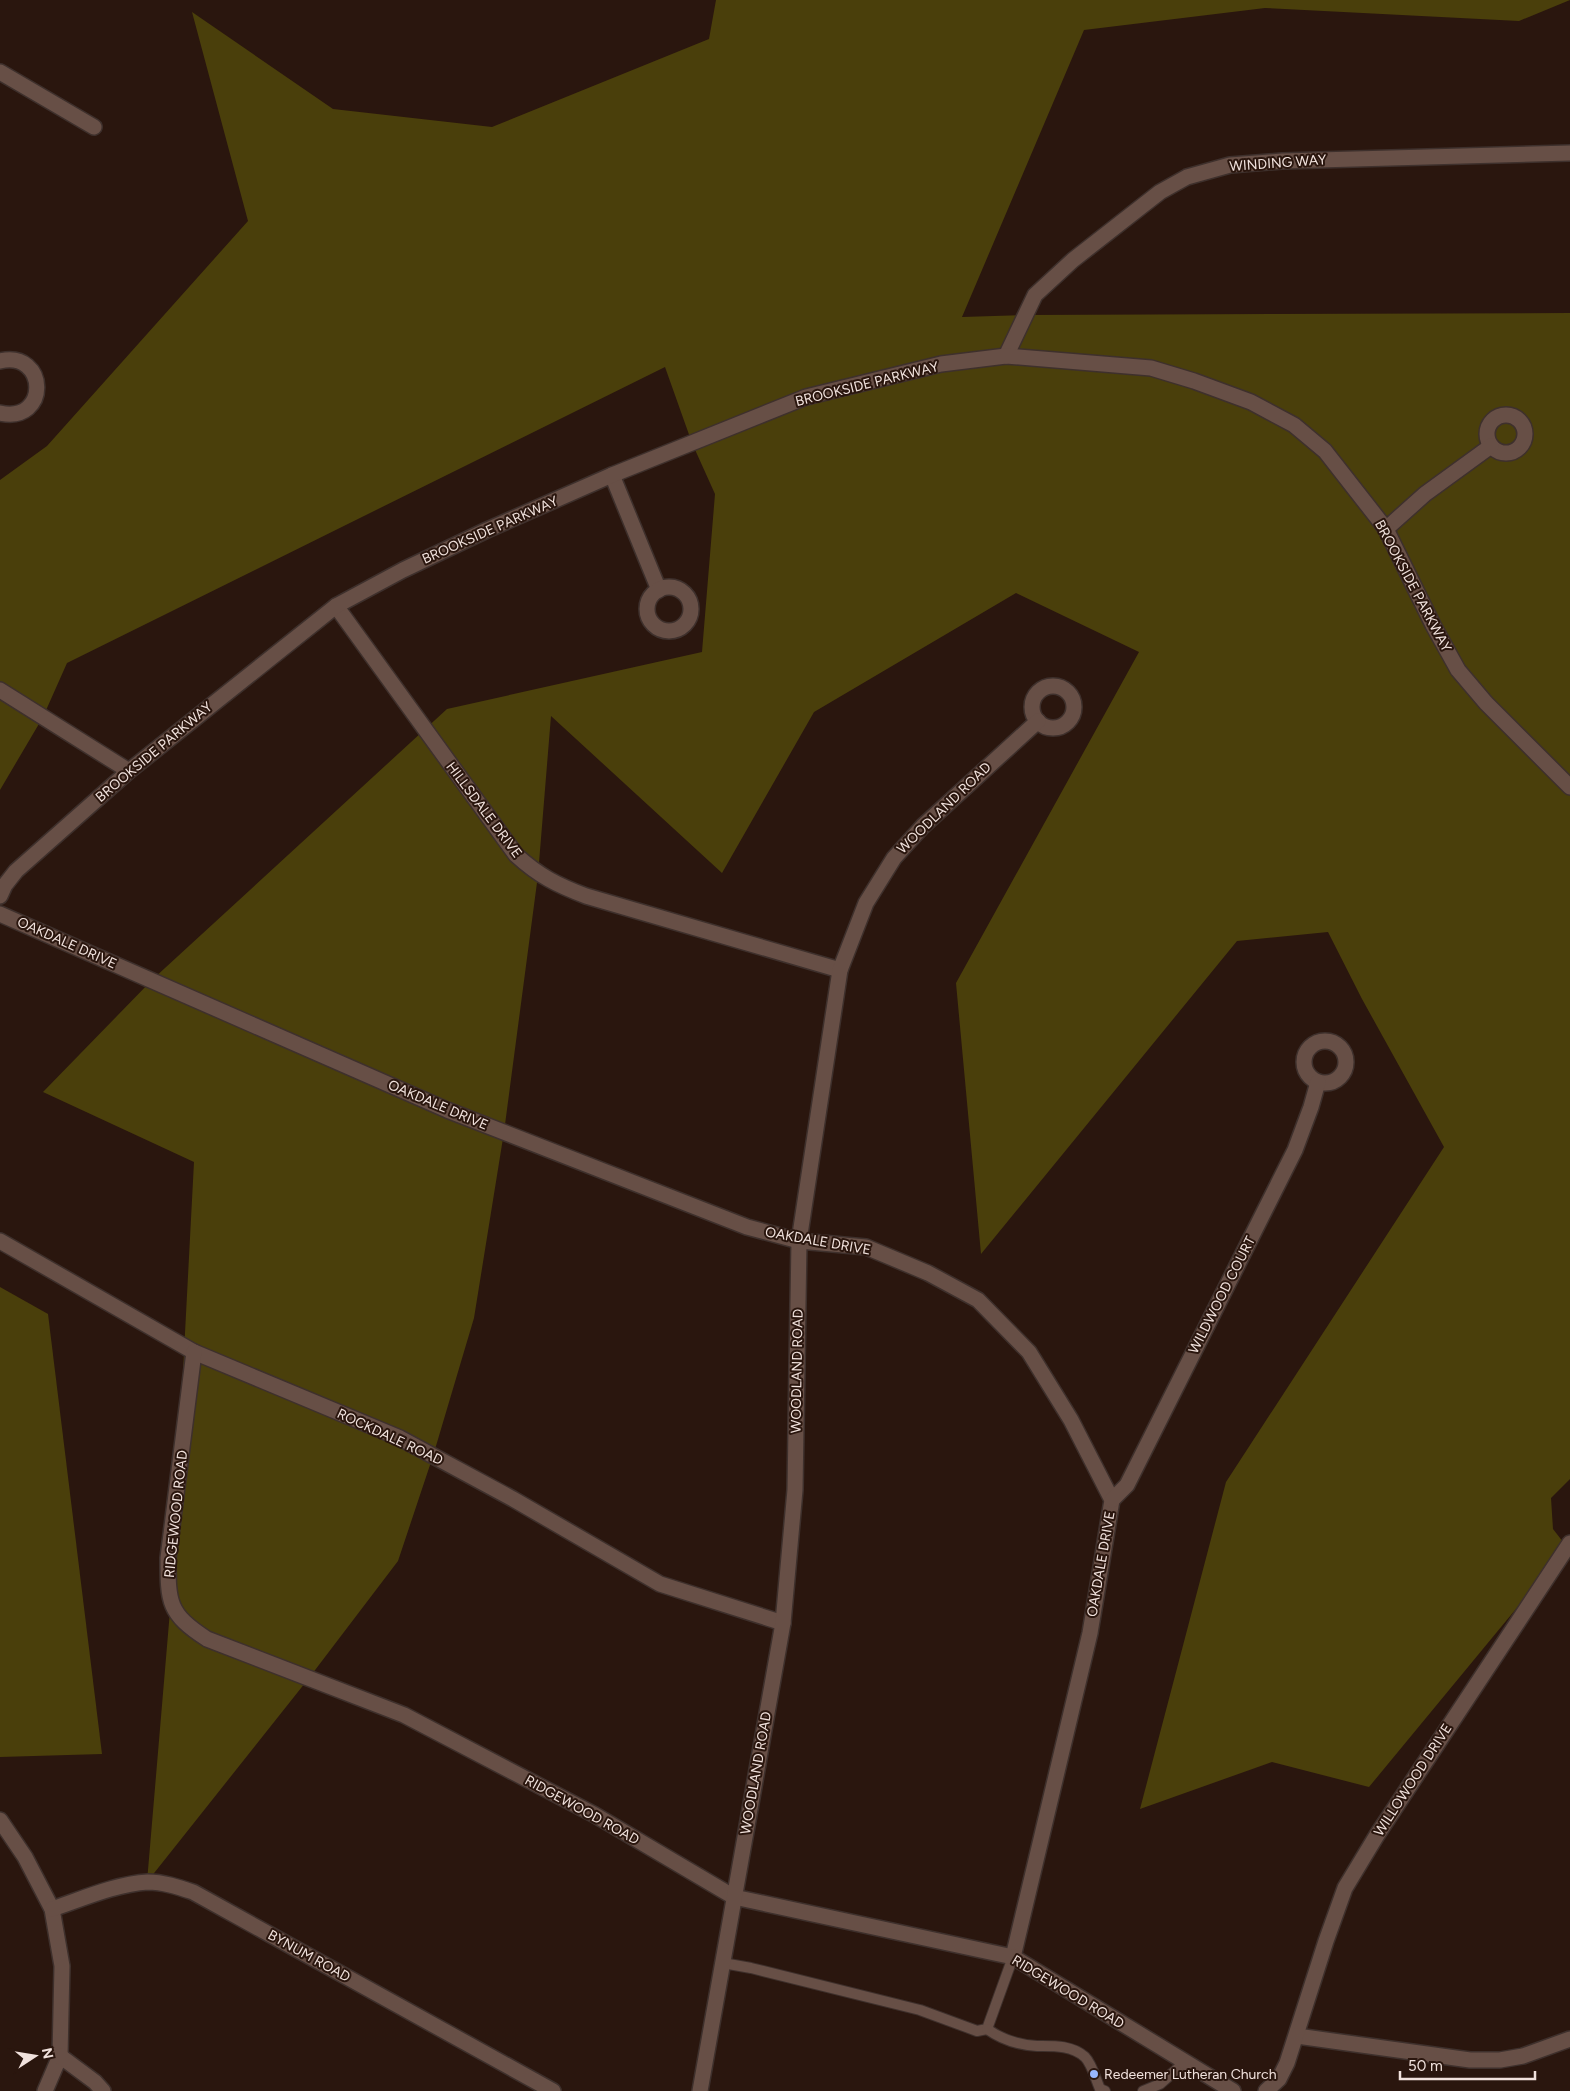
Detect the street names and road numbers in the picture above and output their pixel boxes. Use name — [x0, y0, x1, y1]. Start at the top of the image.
street label: WINDING WAY — [1229, 151, 1328, 175]
street label: BROOKSIDE PARKWAY — [794, 358, 941, 410]
street label: BROOKSIDE PARKWAY — [419, 492, 561, 568]
street label: BROOKSIDE PARKWAY — [1371, 517, 1455, 655]
street label: BROOKSIDE PARKWAY — [92, 698, 216, 806]
street label: HILLSDALE DRIVE — [442, 759, 526, 861]
street label: WOODLAND ROAD — [893, 759, 995, 857]
street label: OAKDALE DRIVE — [15, 913, 119, 973]
street label: OAKDALE DRIVE — [385, 1076, 491, 1134]
street label: OAKDALE DRIVE — [764, 1223, 872, 1259]
street label: WILDWOOD COURT — [1185, 1233, 1259, 1357]
street label: WOODLAND ROAD — [787, 1309, 807, 1433]
street label: ROCKDALE ROAD — [334, 1405, 446, 1469]
street label: RIDGEWOOD ROAD — [161, 1449, 191, 1579]
street label: OAKDALE DRIVE — [1083, 1510, 1119, 1618]
street label: WOODLAND ROAD — [737, 1710, 775, 1836]
street label: WILLOWOOD DRIVE — [1370, 1721, 1456, 1839]
street label: RIDGEWOOD ROAD — [522, 1772, 642, 1848]
street label: BYNUM ROAD — [265, 1926, 353, 1986]
street label: RIDGEWOOD ROAD — [1009, 1952, 1127, 2032]

